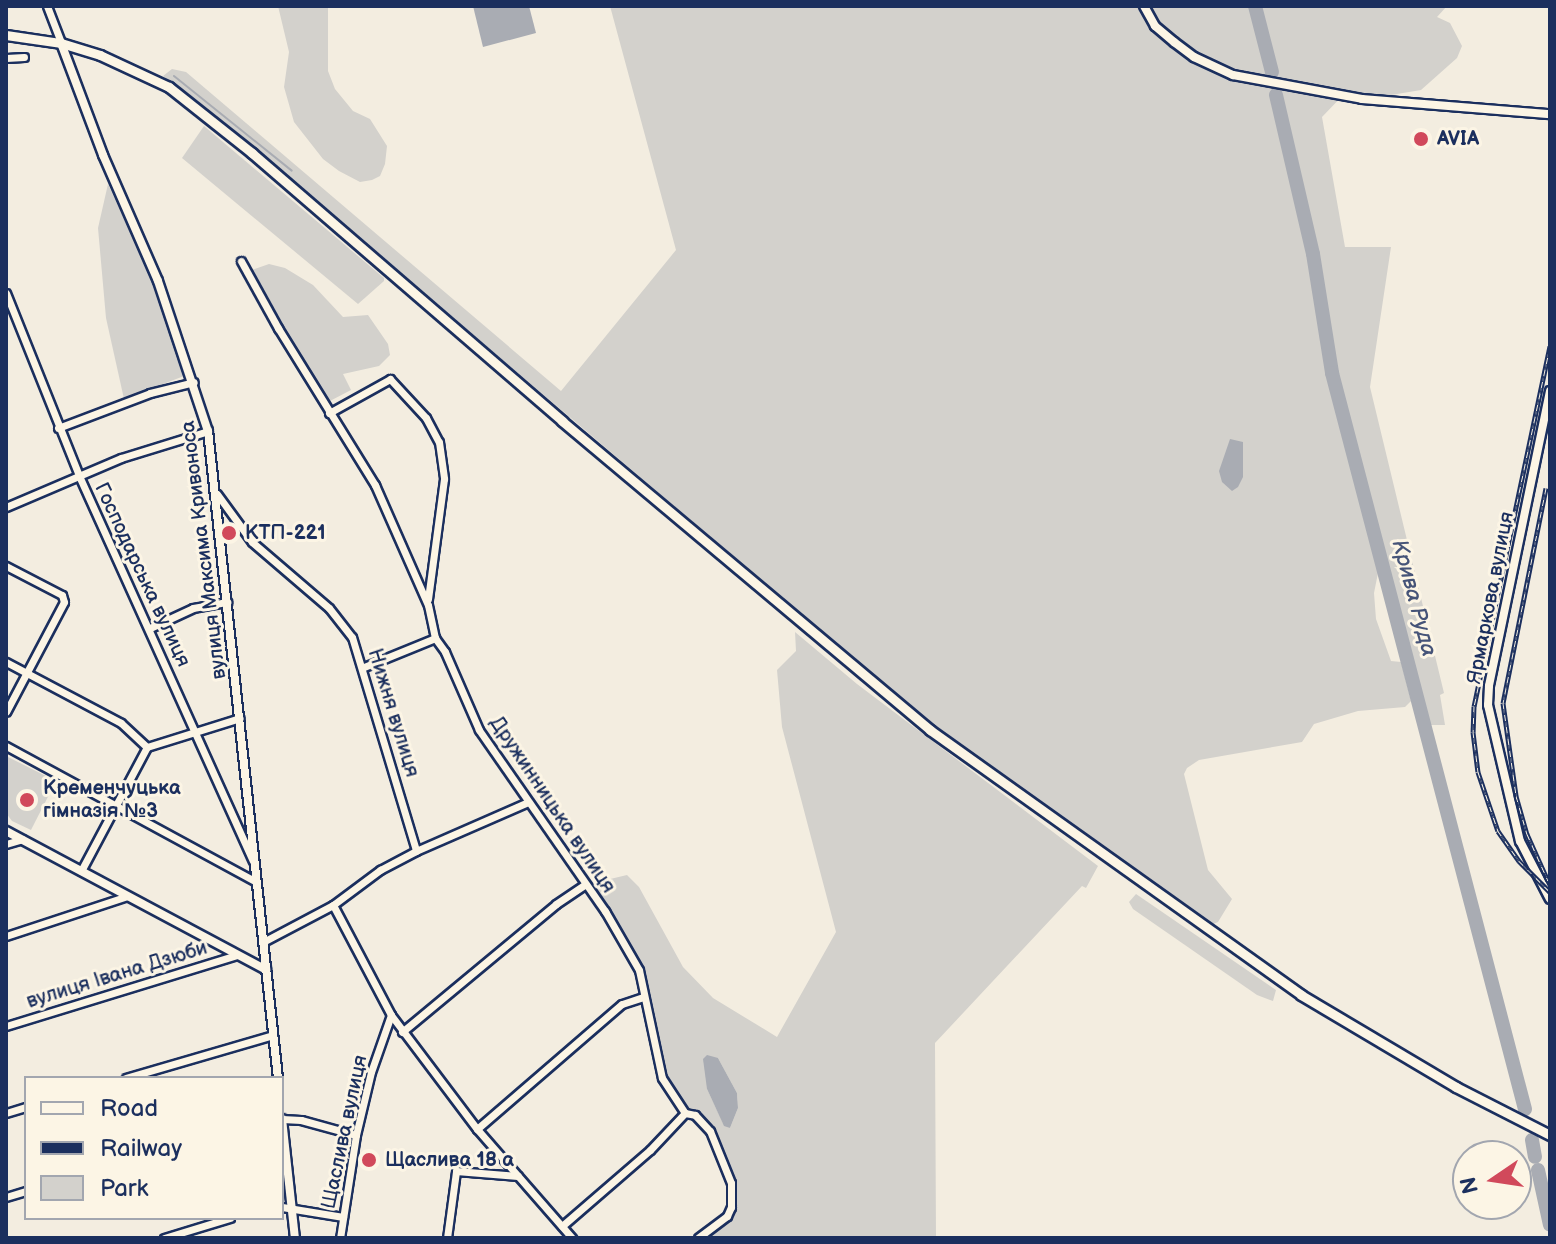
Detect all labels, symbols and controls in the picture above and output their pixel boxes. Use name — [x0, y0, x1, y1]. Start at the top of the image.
place label: AVIA — [1437, 127, 1479, 151]
marker: AVIA — [1412, 130, 1430, 148]
street label: вулиця Максима Кривоноса — [176, 419, 232, 681]
street label: Господарська вулиця — [89, 479, 195, 671]
street label: Ярмаркова вулиця — [1463, 510, 1519, 686]
place label: КТП-221 — [245, 521, 326, 545]
marker: КТП-221 — [220, 524, 238, 542]
water label: Крива Руда — [1386, 537, 1442, 659]
street label: Нижня вулиця — [362, 646, 424, 780]
street label: Дружинницька вулиця — [484, 712, 620, 898]
place label: Кременчуцька гімназія №3 — [43, 776, 181, 823]
marker: Кременчуцька гімназія №3 — [18, 791, 36, 809]
street label: вулиця Івана Дзюби — [24, 936, 210, 1014]
street label: Щаслива вулиця — [317, 1053, 373, 1211]
legend — [24, 1076, 284, 1220]
text: Road — [100, 1094, 158, 1123]
text: Railway — [100, 1134, 182, 1163]
north arrow — [1452, 1140, 1532, 1220]
place label: Щаслива 18 а — [385, 1148, 514, 1172]
marker: Щаслива 18 а — [360, 1151, 378, 1169]
text: Park — [100, 1174, 148, 1203]
text: N — [1455, 1174, 1485, 1196]

